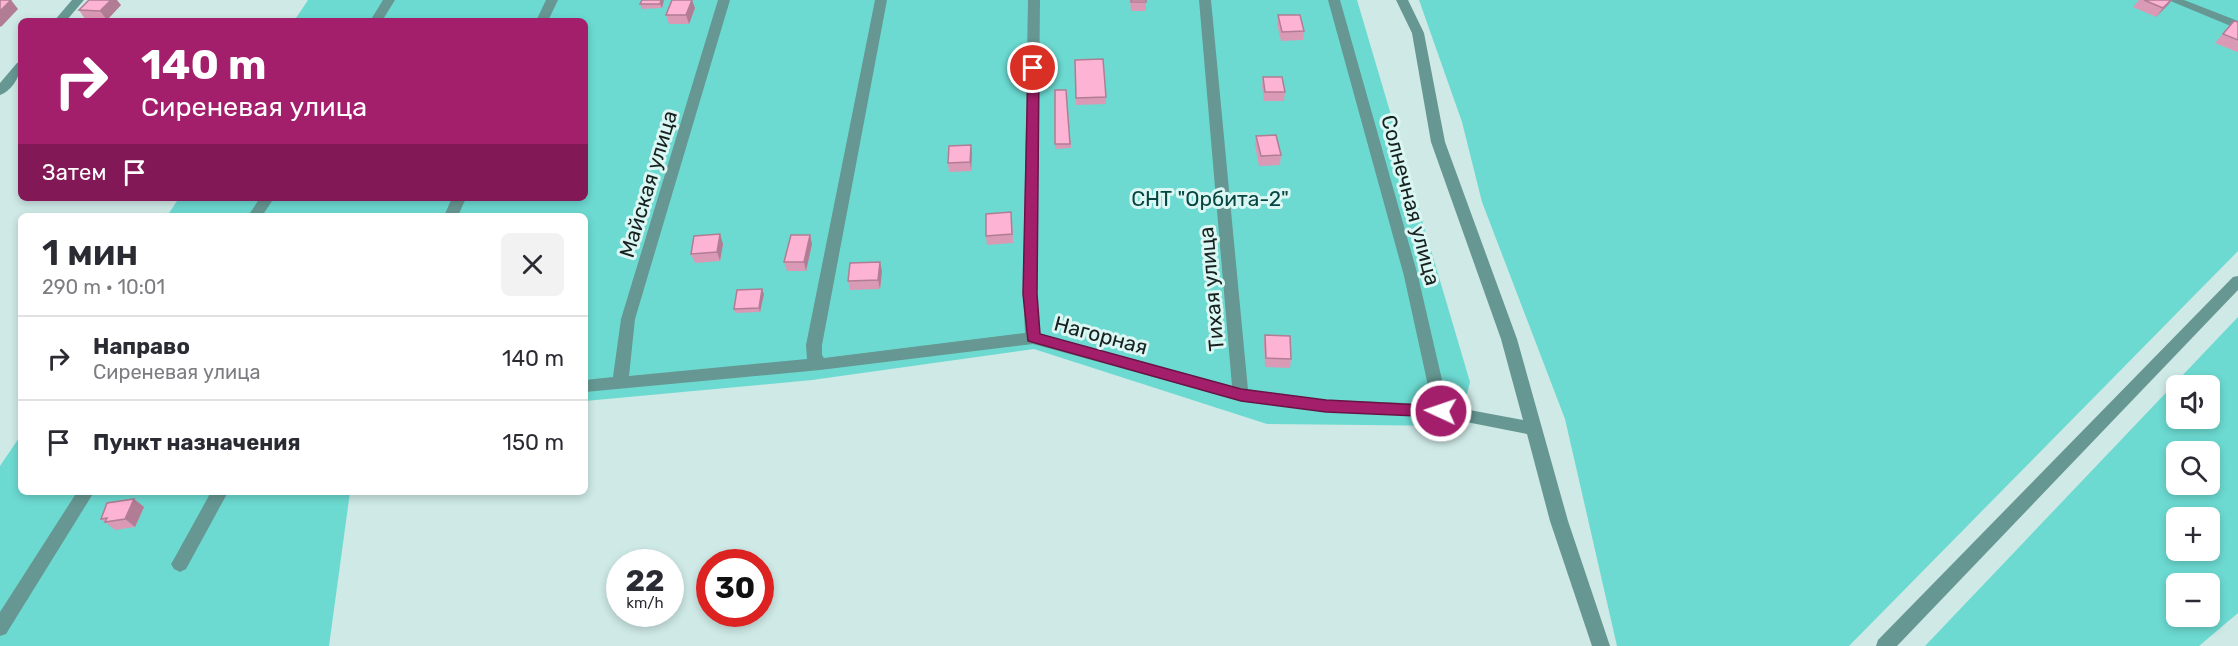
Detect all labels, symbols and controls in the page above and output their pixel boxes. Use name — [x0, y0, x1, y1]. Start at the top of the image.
text: 140 m — [141, 40, 267, 90]
icon: right — [42, 42, 120, 120]
pin — [1007, 42, 1058, 93]
icon: arrive — [1016, 51, 1049, 84]
text: Сиреневая улица — [141, 91, 367, 123]
street label: Майская улица — [614, 107, 682, 261]
street label: Солнечная улица — [1376, 112, 1446, 288]
icon: arrive — [118, 156, 151, 189]
text: Затем — [42, 159, 106, 186]
park label: СНТ "Орбита-2" — [1131, 186, 1289, 211]
street label: Тихая улица — [1193, 226, 1229, 352]
text: 1 мин — [42, 231, 138, 274]
button: close — [501, 233, 564, 296]
text: 290 m · 10:01 — [42, 275, 165, 299]
street label: Нагорная — [1051, 311, 1151, 359]
text: Направо — [93, 333, 190, 360]
icon: right — [42, 342, 75, 375]
text: 140 m — [502, 345, 564, 372]
text: Сиреневая улица — [93, 360, 261, 384]
map controls — [2166, 375, 2220, 627]
button: sound — [2166, 375, 2220, 429]
position arrow — [1409, 379, 1473, 443]
icon: arrive — [42, 426, 75, 459]
text: Пункт назначения — [93, 429, 301, 456]
text: 150 m — [503, 429, 564, 456]
button: search — [2166, 441, 2220, 495]
button: + — [2166, 507, 2220, 561]
speed limit sign: 30 — [696, 549, 774, 627]
text: 22 — [626, 563, 665, 599]
button: − — [2166, 573, 2220, 627]
text: km/h — [626, 594, 664, 612]

